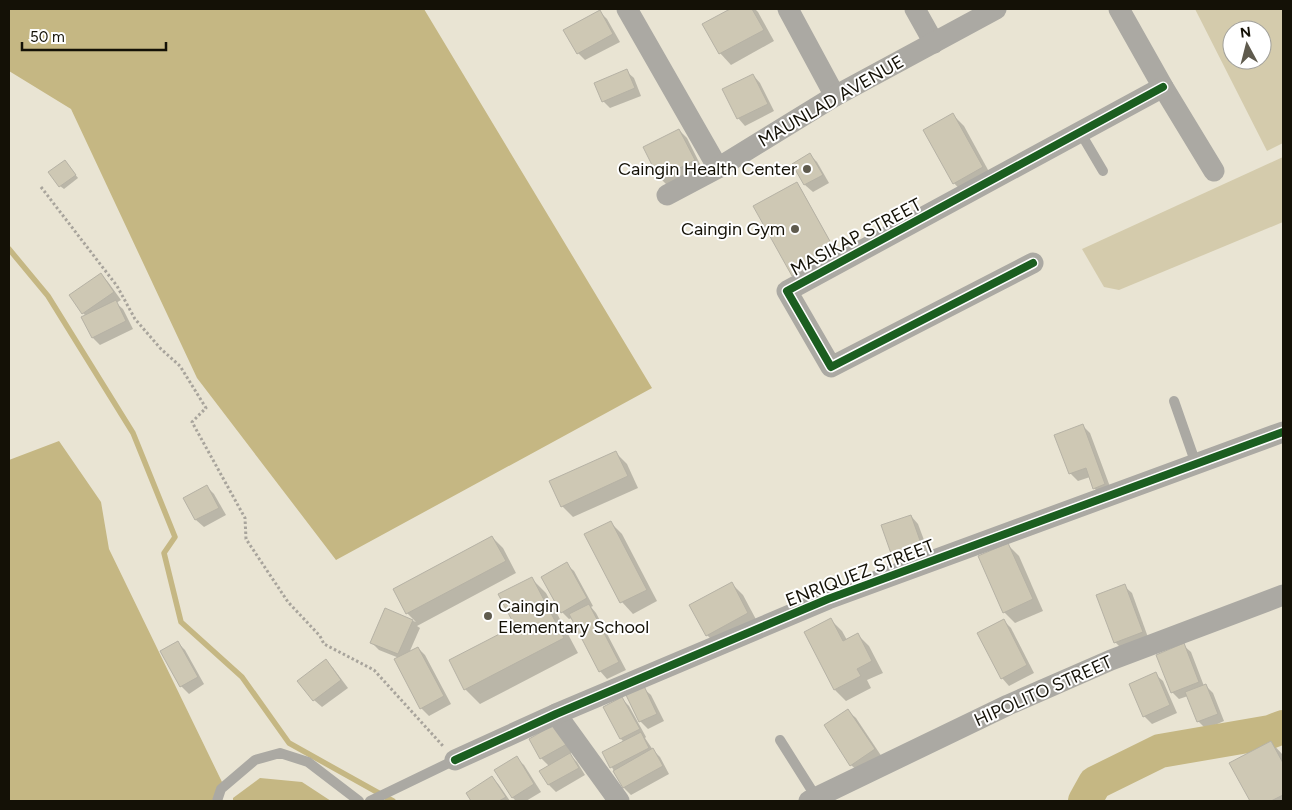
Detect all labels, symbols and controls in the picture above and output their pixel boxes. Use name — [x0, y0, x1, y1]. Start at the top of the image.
scale bar — [22, 20, 166, 52]
north arrow — [1222, 20, 1272, 70]
text: N — [1239, 23, 1252, 42]
text: 50 m — [30, 28, 65, 46]
street label: MAUNLAD AVENUE — [754, 50, 908, 152]
place label: Caingin Health Center — [618, 158, 797, 180]
marker: Caingin Health Center — [801, 163, 813, 175]
street label: MASIKAP STREET — [787, 193, 925, 281]
place label: Caingin Gym — [681, 218, 785, 240]
marker: Caingin Gym — [789, 223, 801, 235]
street label: ENRIQUEZ STREET — [782, 534, 938, 612]
place label: Caingin Elementary School — [498, 595, 649, 638]
marker: Caingin Elementary School — [482, 610, 494, 622]
street label: HIPOLITO STREET — [971, 651, 1116, 731]

